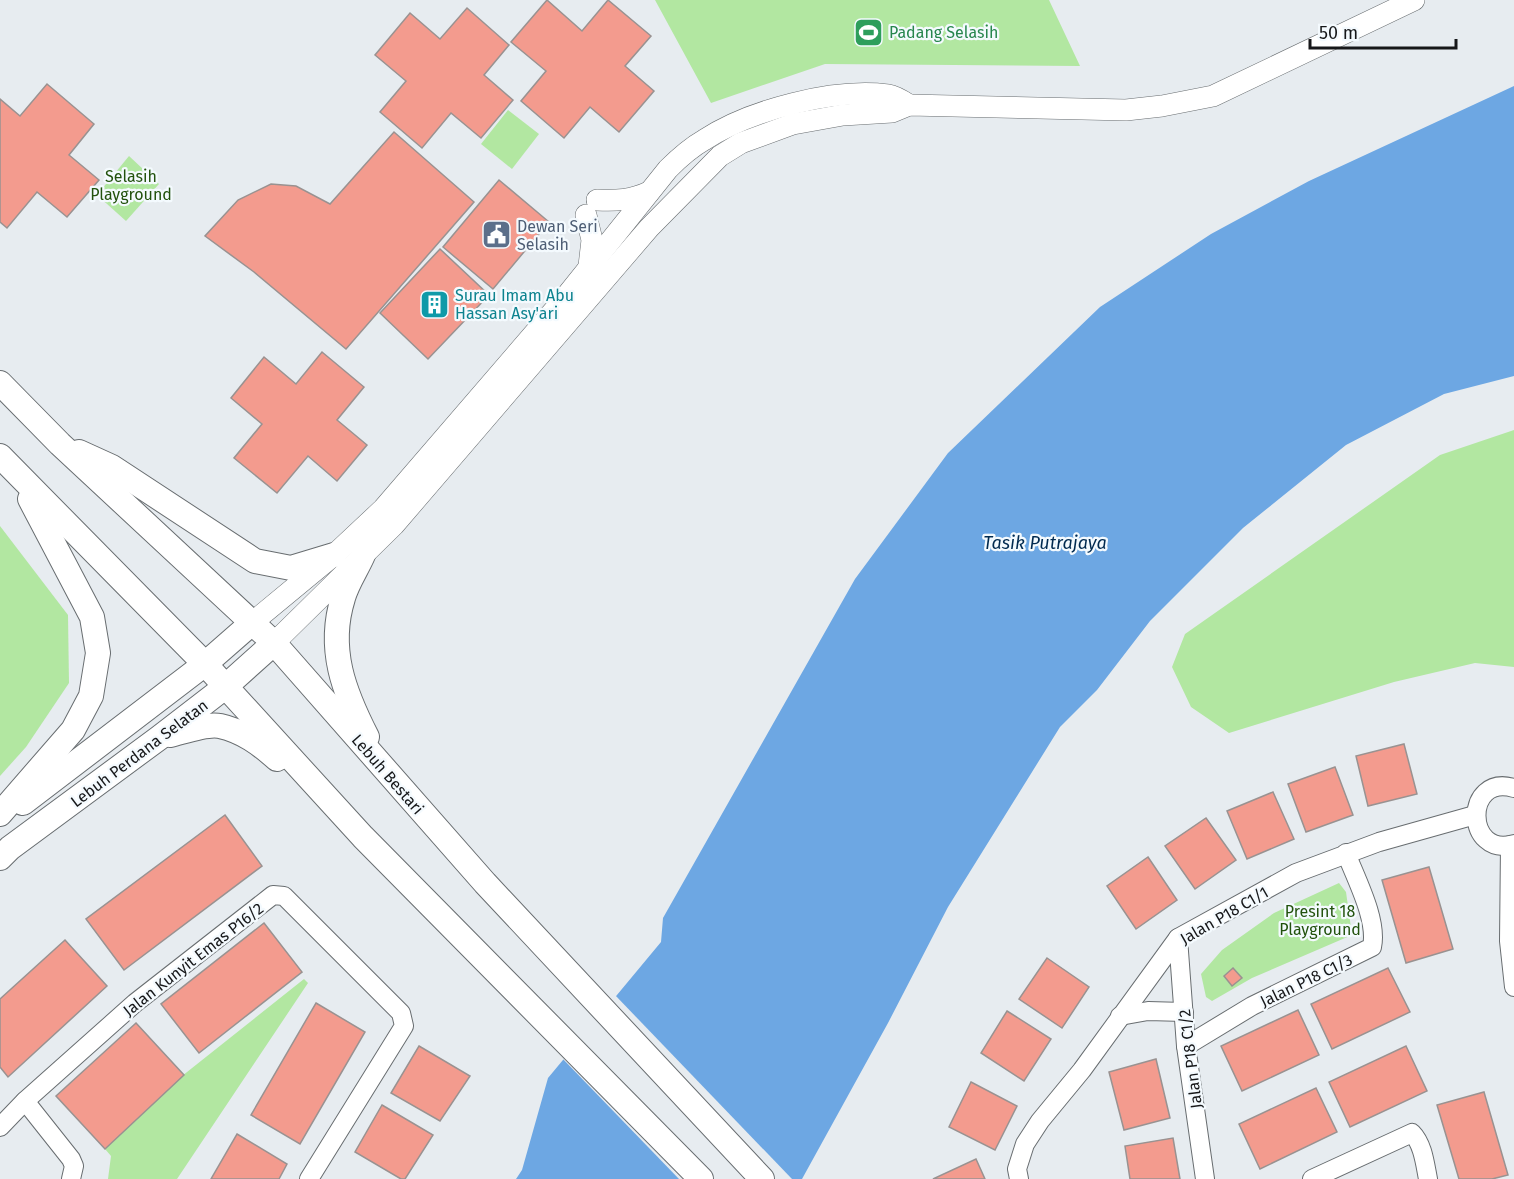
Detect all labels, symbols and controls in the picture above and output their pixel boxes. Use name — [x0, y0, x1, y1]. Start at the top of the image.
scale bar — [1310, 12, 1456, 50]
sports icon: Padang Selasih — [852, 16, 884, 48]
text: 50 m — [1319, 22, 1358, 44]
place label: Padang Selasih — [889, 23, 998, 42]
park label: Selasih Playground — [90, 167, 172, 204]
place label: Dewan Seri Selasih — [517, 217, 598, 254]
public building icon: Dewan Seri Selasih — [480, 219, 512, 251]
place label: Surau Imam Abu Hassan Asy'ari — [455, 286, 574, 323]
building icon: Surau Imam Abu Hassan Asy'ari — [418, 288, 450, 320]
water label: Tasik Putrajaya — [983, 532, 1107, 554]
street label: Lebuh Perdana Selatan — [67, 696, 212, 811]
street label: Lebuh Bestari — [348, 730, 427, 818]
street label: Jalan P18 C1/1 — [1177, 883, 1272, 948]
street label: Jalan Kunyit Emas P16/2 — [119, 899, 267, 1020]
park label: Presint 18 Playground — [1279, 902, 1361, 939]
street label: Jalan P18 C1/3 — [1257, 950, 1355, 1011]
street label: Jalan P18 C1/2 — [1175, 1008, 1206, 1110]

